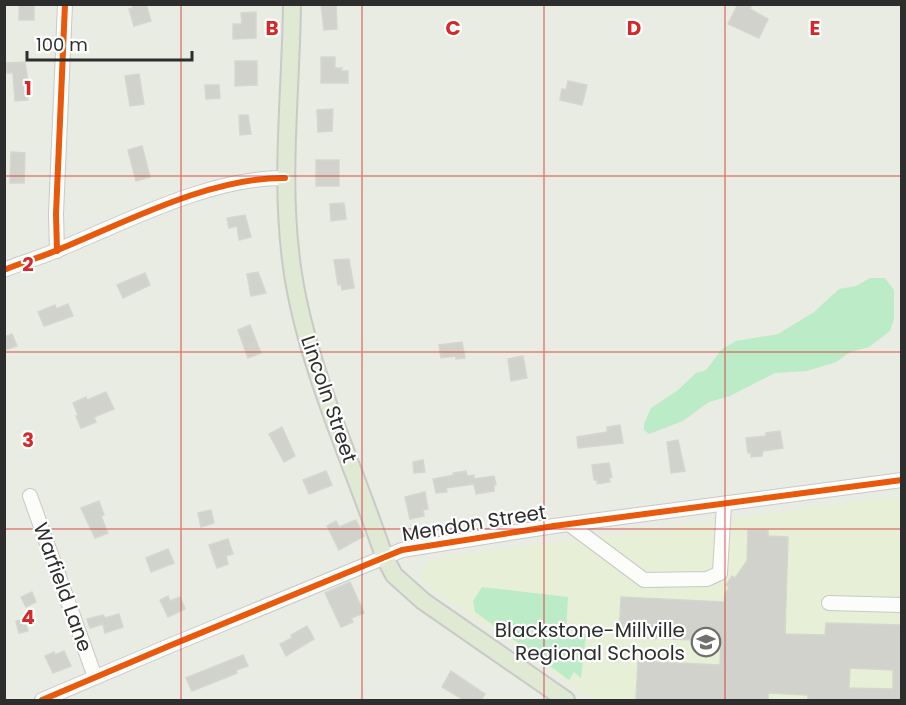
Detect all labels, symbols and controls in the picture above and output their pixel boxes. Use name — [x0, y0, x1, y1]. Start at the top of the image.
text: B — [265, 14, 279, 42]
text: C — [445, 14, 461, 42]
text: D — [627, 14, 641, 42]
text: E — [810, 14, 820, 42]
scale bar — [27, 24, 192, 62]
text: 100 m — [36, 32, 88, 57]
text: 1 — [24, 74, 32, 102]
text: 2 — [22, 250, 34, 278]
street label: Lincoln Street — [294, 332, 364, 466]
text: 3 — [22, 426, 34, 454]
street label: Mendon Street — [400, 498, 548, 548]
street label: Warfield Lane — [27, 519, 99, 655]
text: 4 — [21, 603, 35, 631]
place label: Blackstone-Millville Regional Schools — [495, 616, 685, 667]
school or university icon: Blackstone-Millville Regional Schools — [690, 626, 722, 658]

